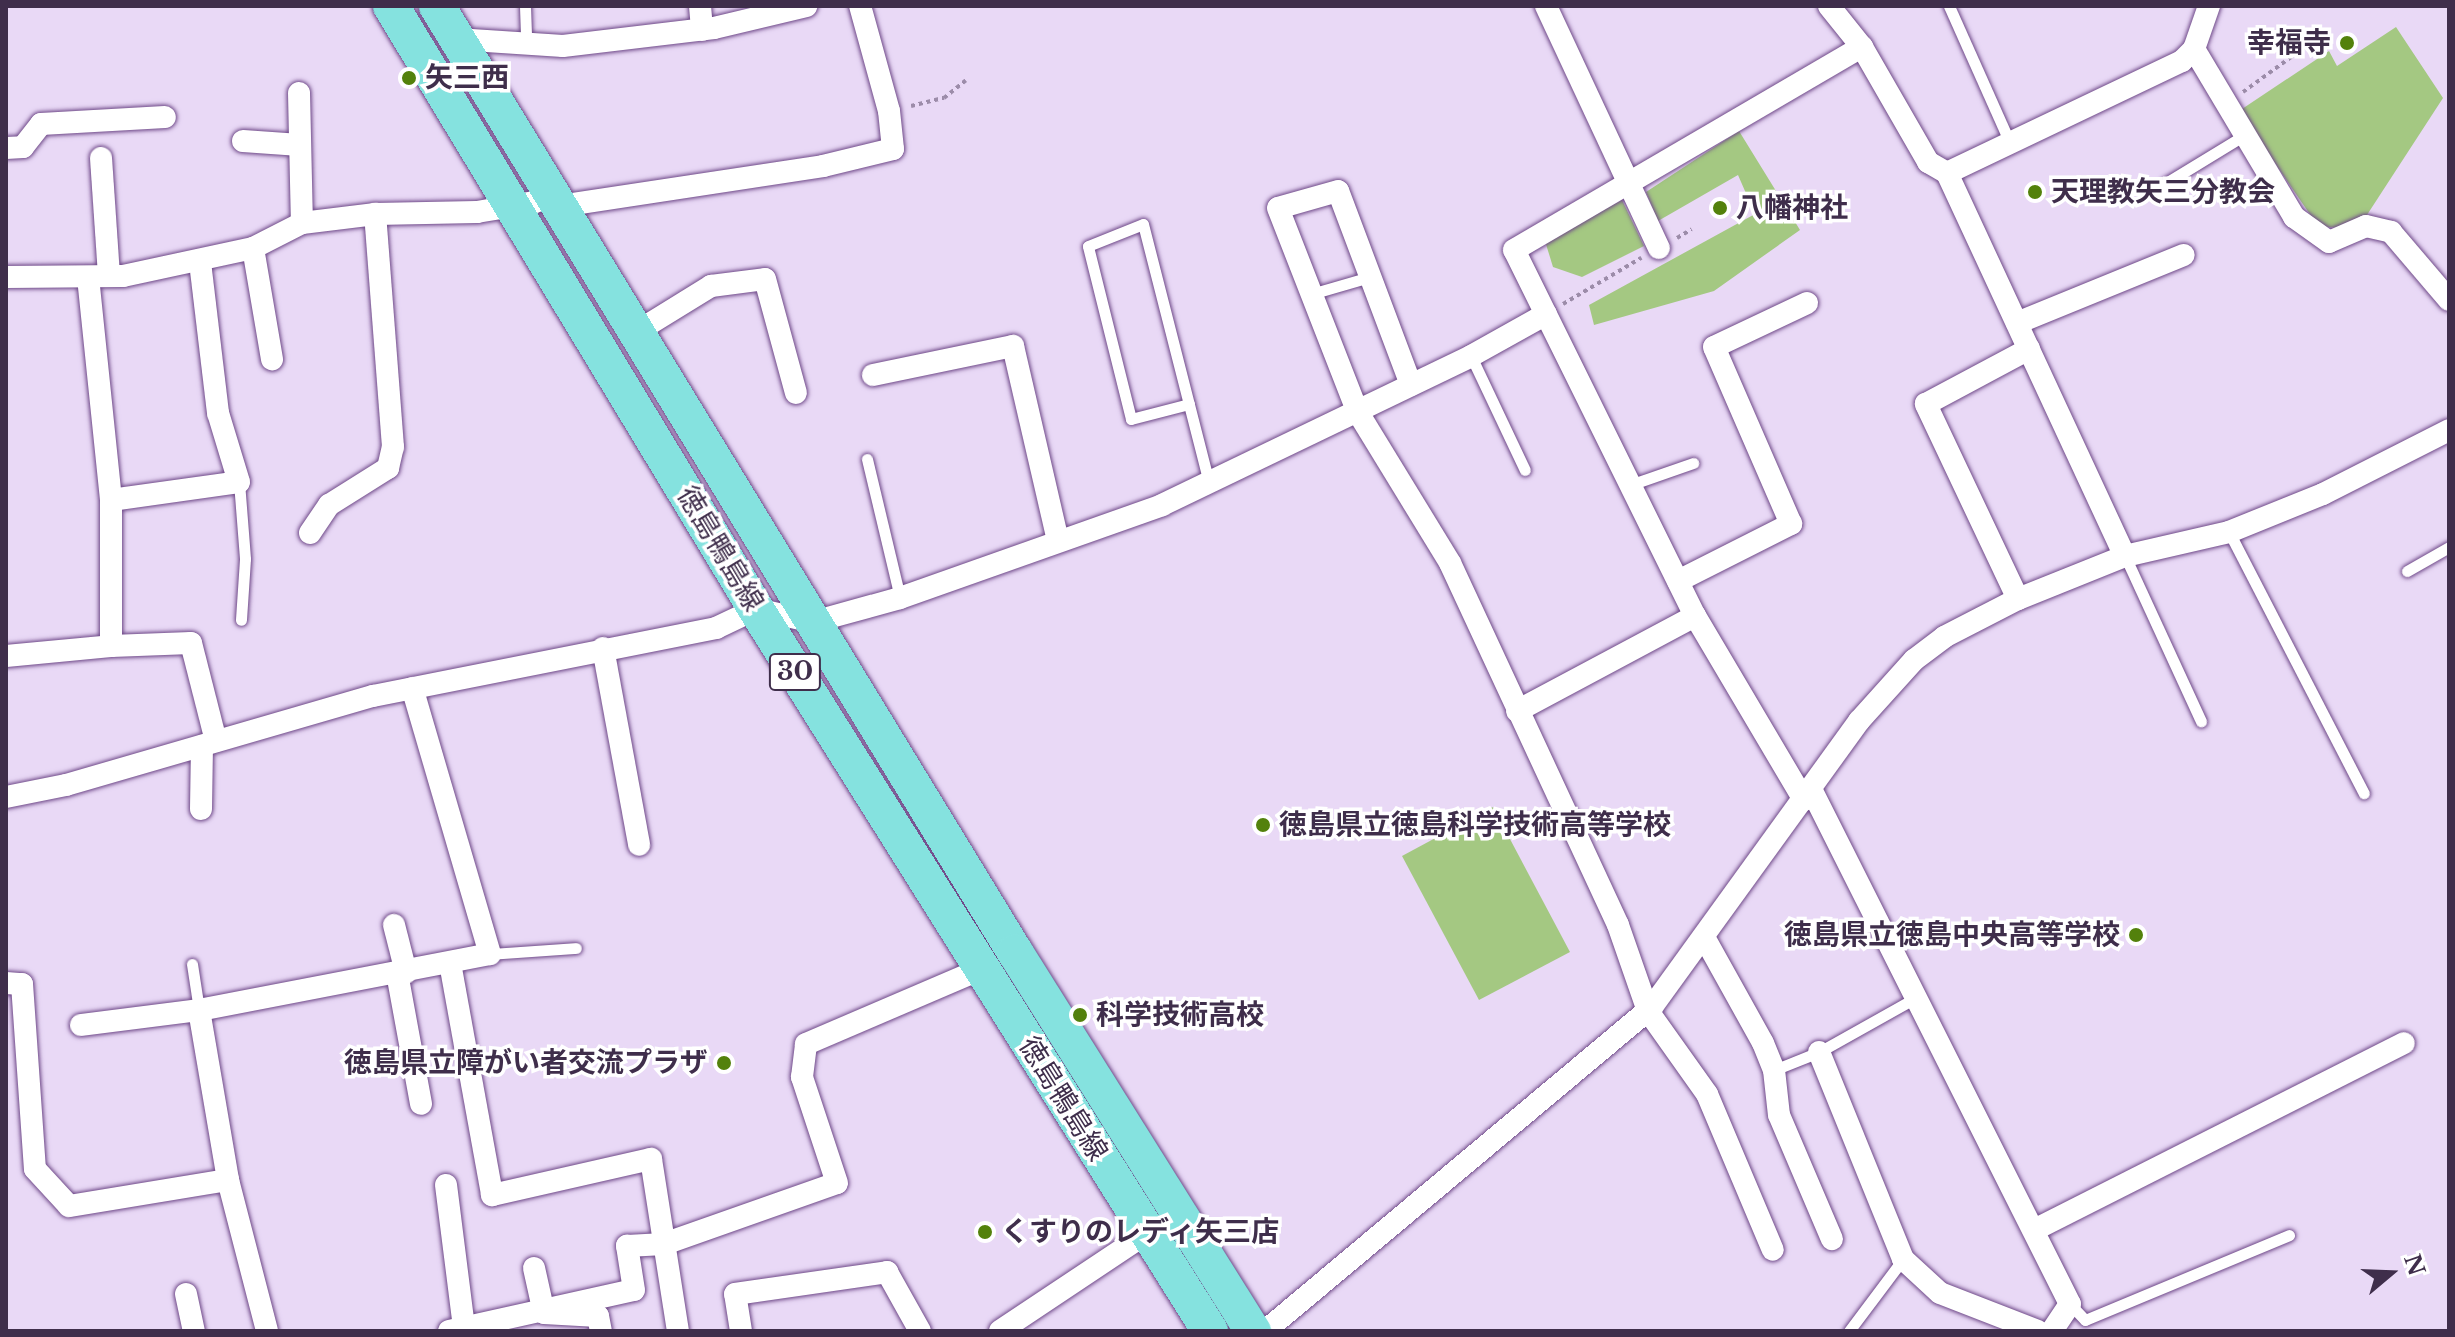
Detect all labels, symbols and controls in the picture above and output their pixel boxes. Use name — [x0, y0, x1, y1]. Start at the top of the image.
place label: 幸福寺 — [2247, 26, 2331, 60]
marker: 幸福寺 — [2338, 34, 2356, 52]
place label: 矢三西 — [425, 61, 509, 95]
marker: 矢三西 — [400, 69, 418, 87]
place label: 天理教矢三分教会 — [2051, 175, 2275, 209]
marker: 天理教矢三分教会 — [2026, 183, 2044, 201]
place label: 八幡神社 — [1736, 191, 1848, 225]
marker: 八幡神社 — [1711, 199, 1729, 217]
street label: 徳島鴨島線 — [670, 480, 770, 618]
road number: 30 — [767, 650, 823, 694]
place label: 徳島県立徳島科学技術高等学校 — [1279, 808, 1671, 842]
marker: 徳島県立徳島科学技術高等学校 — [1254, 816, 1272, 834]
place label: 徳島県立徳島中央高等学校 — [1784, 918, 2120, 952]
marker: 徳島県立徳島中央高等学校 — [2127, 926, 2145, 944]
place label: 科学技術高校 — [1096, 998, 1264, 1032]
marker: 科学技術高校 — [1071, 1006, 1089, 1024]
street label: 徳島鴨島線 — [1012, 1031, 1114, 1167]
place label: 徳島県立障がい者交流プラザ — [344, 1046, 708, 1080]
marker: 徳島県立障がい者交流プラザ — [715, 1054, 733, 1072]
place label: くすりのレディ矢三店 — [1001, 1215, 1281, 1249]
marker: くすりのレディ矢三店 — [976, 1223, 994, 1241]
north arrow — [2351, 1233, 2431, 1313]
text: N — [2398, 1251, 2430, 1279]

